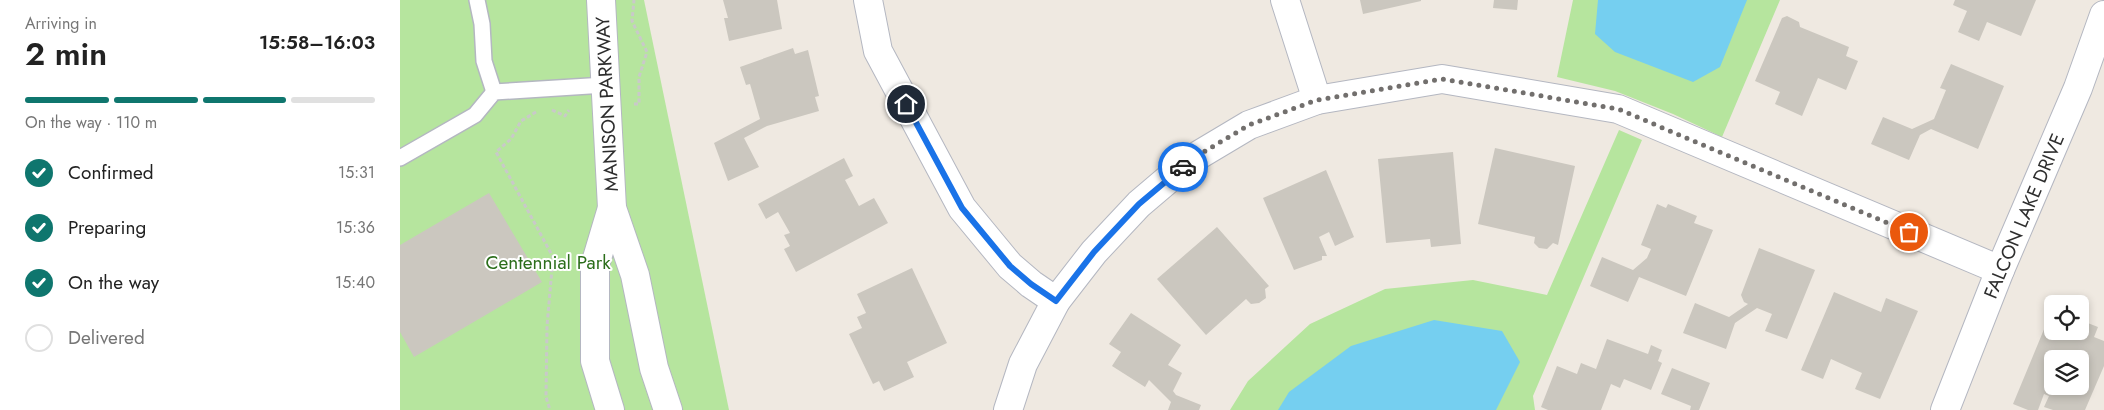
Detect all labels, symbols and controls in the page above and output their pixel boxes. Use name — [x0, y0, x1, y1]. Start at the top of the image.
text: Arriving in — [25, 12, 97, 35]
street label: MANISON PARKWAY — [589, 15, 625, 192]
text: 15:58–16:03 — [259, 29, 375, 56]
text: 2 min — [25, 31, 107, 77]
pin — [885, 83, 927, 125]
icon: home — [892, 90, 920, 118]
text: On the way · 110 m — [25, 111, 157, 134]
street label: FALCON LAKE DRIVE — [1977, 129, 2071, 303]
courier — [1158, 142, 1208, 192]
icon: car — [1169, 153, 1197, 181]
icon: check — [25, 159, 53, 187]
text: Confirmed — [68, 159, 154, 186]
text: 15:31 — [338, 161, 375, 184]
pin — [1888, 211, 1930, 253]
icon: check — [25, 214, 53, 242]
text: Preparing — [68, 214, 146, 241]
text: 15:36 — [336, 216, 375, 239]
icon: bag — [1895, 218, 1923, 246]
park label: Centennial Park — [485, 249, 611, 276]
icon: check — [25, 269, 53, 297]
text: On the way — [68, 269, 159, 296]
text: 15:40 — [335, 271, 375, 294]
map controls — [2044, 295, 2089, 395]
button: locate — [2044, 295, 2089, 340]
text: Delivered — [68, 324, 145, 351]
button: layers — [2044, 350, 2089, 395]

